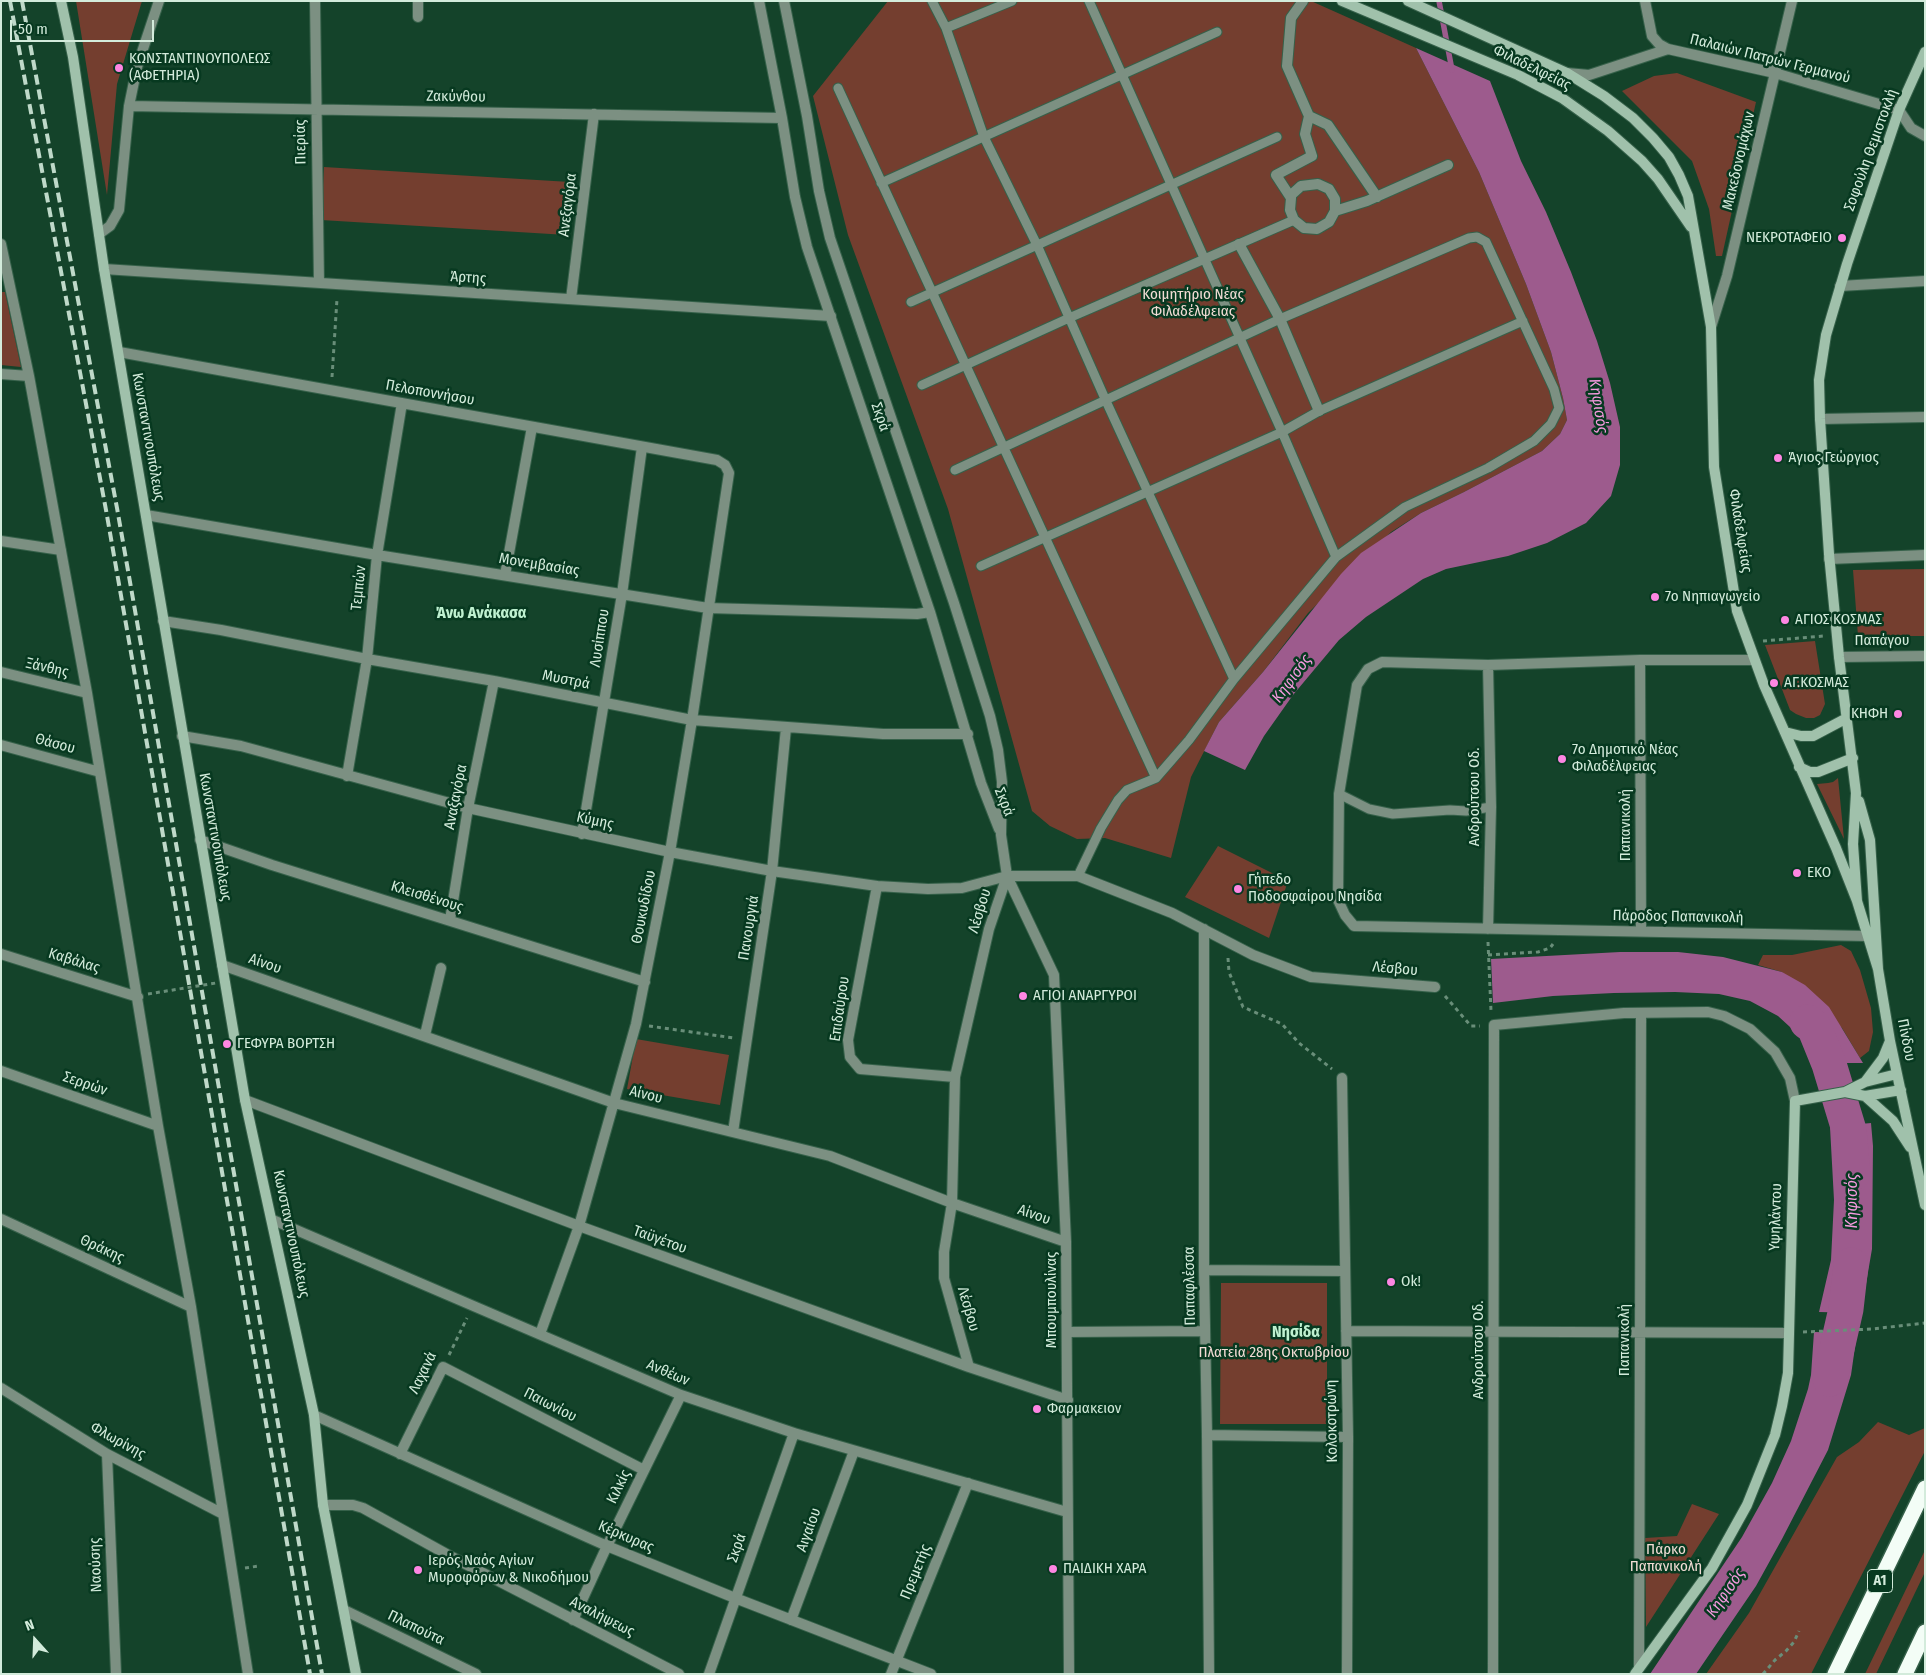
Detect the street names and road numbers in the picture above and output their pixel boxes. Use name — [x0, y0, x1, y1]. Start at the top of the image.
street label: Παλαιών Πατρών Γερμανού — [1688, 30, 1852, 88]
street label: Φιλαδελφείας — [1490, 41, 1574, 95]
street label: Σοφούλη Θεμιστοκλή — [1841, 86, 1901, 214]
street label: Ζακύνθου — [426, 87, 486, 107]
street label: Μακεδονομάχων — [1719, 110, 1759, 212]
street label: Πιερίας — [292, 119, 310, 165]
street label: Ανεξαγόρα — [555, 172, 581, 238]
street label: Άρτης — [449, 268, 487, 288]
street label: Κωνσταντινουπόλεως — [128, 371, 168, 503]
street label: Πελοποννήσου — [384, 376, 476, 410]
street label: Σκρά — [867, 400, 893, 434]
street label: Φιλαδελφείας — [1725, 488, 1755, 574]
street label: Μονεμβασίας — [498, 550, 580, 580]
street label: Τεμπών — [348, 564, 370, 612]
street label: Λυσίππου — [587, 608, 613, 668]
street label: Παπάγου — [1854, 632, 1910, 650]
street label: Ξάνθης — [24, 654, 70, 682]
street label: Μυστρά — [541, 667, 591, 693]
street label: Θάσου — [33, 730, 77, 758]
street label: Ανδρούτσου Οδ. — [1466, 748, 1484, 846]
street label: Αναξαγόρα — [441, 763, 471, 831]
street label: Κωνσταντινουπόλεως — [195, 771, 235, 903]
street label: Σκρά — [990, 785, 1018, 819]
street label: Παπανικολή — [1617, 789, 1635, 861]
street label: Κύμης — [575, 808, 615, 834]
street label: Θουκυδίδου — [628, 869, 660, 945]
street label: Κλεισθένους — [388, 877, 466, 917]
street label: Λέσβου — [965, 887, 995, 935]
street label: Πανουργιά — [735, 894, 763, 962]
street label: Πάροδος Παπανικολή — [1612, 907, 1744, 927]
street label: Καβάλας — [46, 945, 102, 977]
street label: Αίνου — [246, 950, 284, 978]
street label: Λέσβου — [1372, 958, 1418, 980]
street label: Επιδαύρου — [827, 975, 853, 1043]
street label: Πίνδου — [1893, 1017, 1919, 1063]
street label: Σερρών — [60, 1068, 110, 1100]
street label: Αίνου — [627, 1082, 665, 1108]
street label: Κωνσταντινουπόλεως — [269, 1169, 313, 1299]
street label: Υψηλάντου — [1766, 1183, 1786, 1251]
street label: Αίνου — [1015, 1201, 1053, 1229]
street label: Ταϋγέτου — [631, 1222, 689, 1258]
street label: Θράκης — [77, 1231, 127, 1267]
street label: Παπαφλέσσα — [1180, 1246, 1200, 1326]
street label: Μπουμπουλίνας — [1043, 1252, 1061, 1348]
street label: Λέσβου — [953, 1285, 983, 1333]
street label: Ανδρούτσου Οδ. — [1470, 1301, 1488, 1399]
street label: Παπανικολή — [1616, 1304, 1634, 1376]
street label: Λαχανά — [405, 1349, 441, 1397]
street label: Ανθέων — [644, 1356, 692, 1390]
street label: Κολοκοτρώνη — [1322, 1379, 1342, 1463]
street label: Παιωνίου — [520, 1384, 580, 1426]
street label: Φλωρίνης — [87, 1419, 149, 1463]
street label: Κιλκίς — [603, 1467, 635, 1507]
street label: Αιγαίου — [793, 1506, 825, 1554]
street label: Κέρκυρας — [595, 1517, 657, 1557]
street label: Σκρά — [724, 1531, 750, 1565]
street label: Ναούσης — [86, 1537, 106, 1593]
street label: Πρεμετής — [897, 1542, 935, 1602]
road number: Α1 — [1868, 1570, 1892, 1592]
street label: Αναλήψεως — [567, 1593, 637, 1641]
street label: Πλαπούτα — [385, 1607, 447, 1649]

